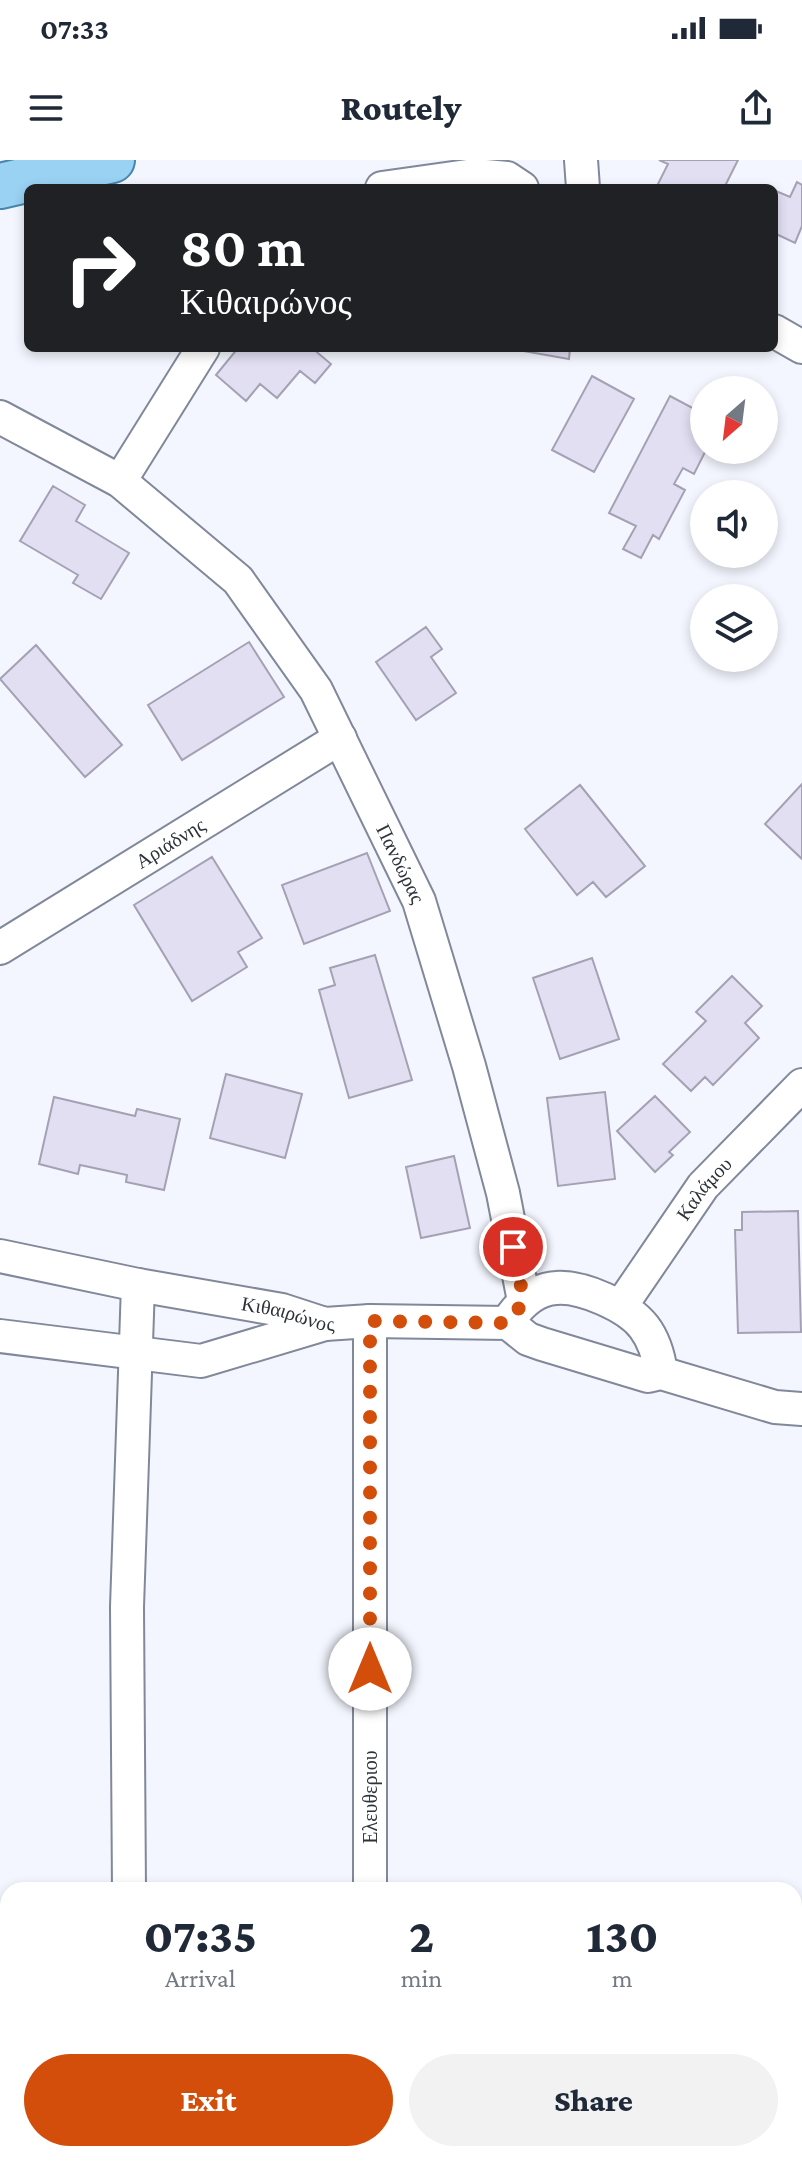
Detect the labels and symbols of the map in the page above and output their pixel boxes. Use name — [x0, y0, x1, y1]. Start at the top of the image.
north arrow — [690, 376, 778, 464]
street label: Αριάδνης — [132, 813, 209, 873]
street label: Πανδώρας — [372, 821, 429, 907]
street label: Καλάμου — [672, 1152, 736, 1224]
pin — [479, 1213, 547, 1281]
street label: Κιθαιρώνος — [240, 1292, 335, 1335]
position arrow — [328, 1627, 412, 1711]
street label: Ελευθεριου — [359, 1750, 382, 1844]

